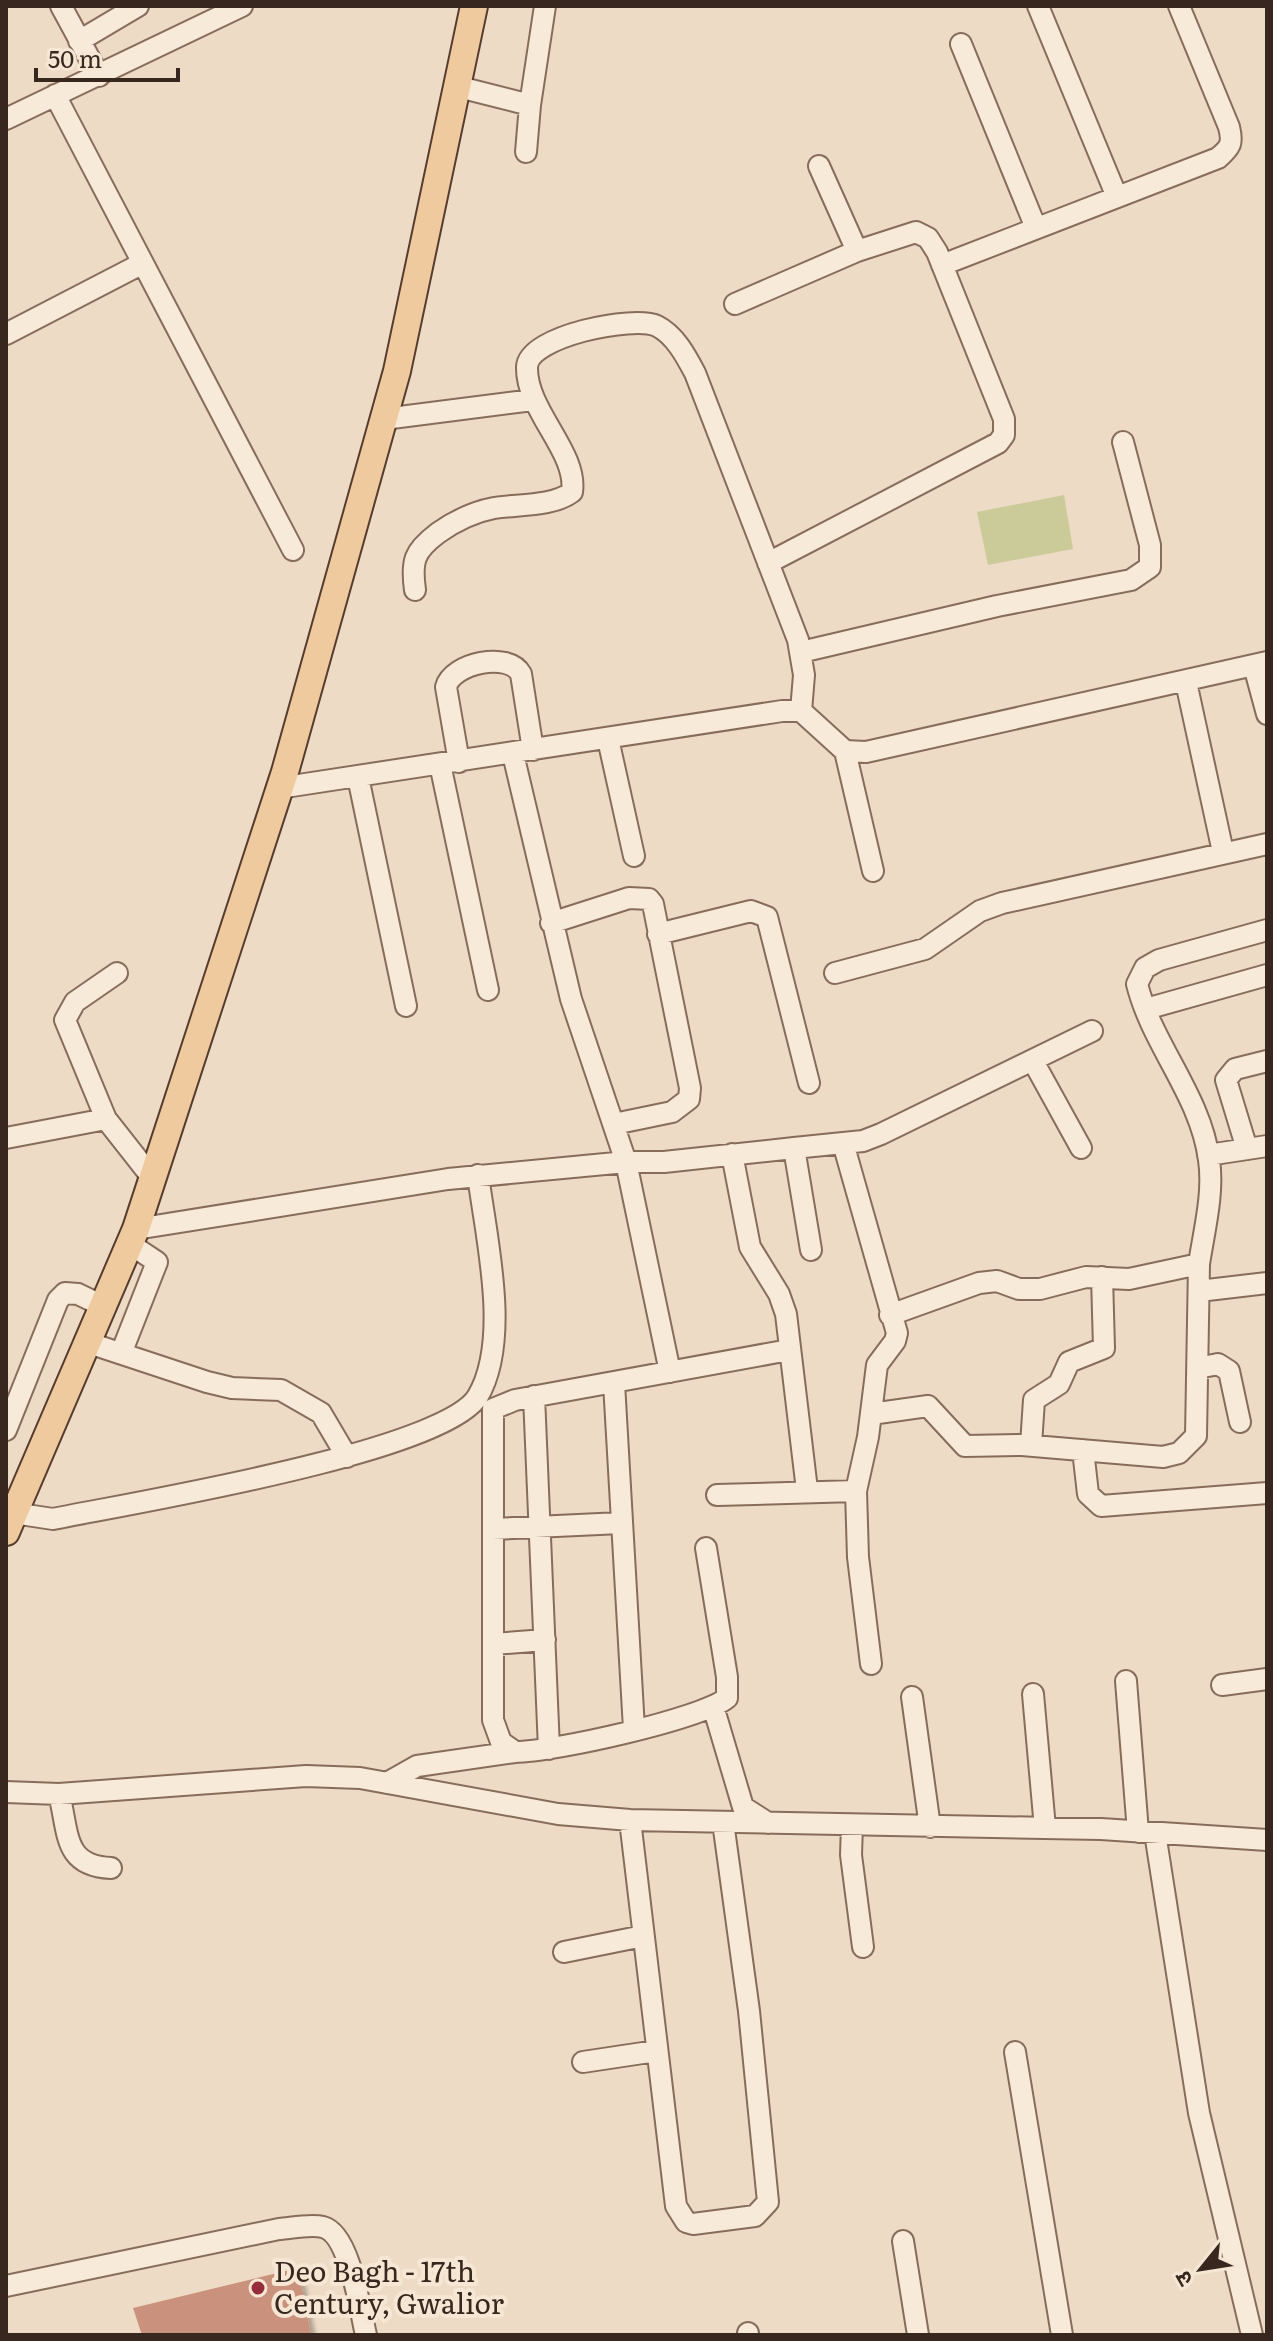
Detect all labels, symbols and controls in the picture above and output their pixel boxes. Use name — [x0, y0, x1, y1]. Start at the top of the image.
scale bar — [36, 32, 178, 82]
text: 50 m — [48, 40, 102, 75]
north arrow — [1161, 2229, 1241, 2309]
place label: Deo Bagh - 17th Century, Gwalior — [274, 2249, 505, 2323]
text: उ — [1164, 2265, 1200, 2294]
marker: Deo Bagh - 17th Century, Gwalior — [249, 2279, 267, 2297]

